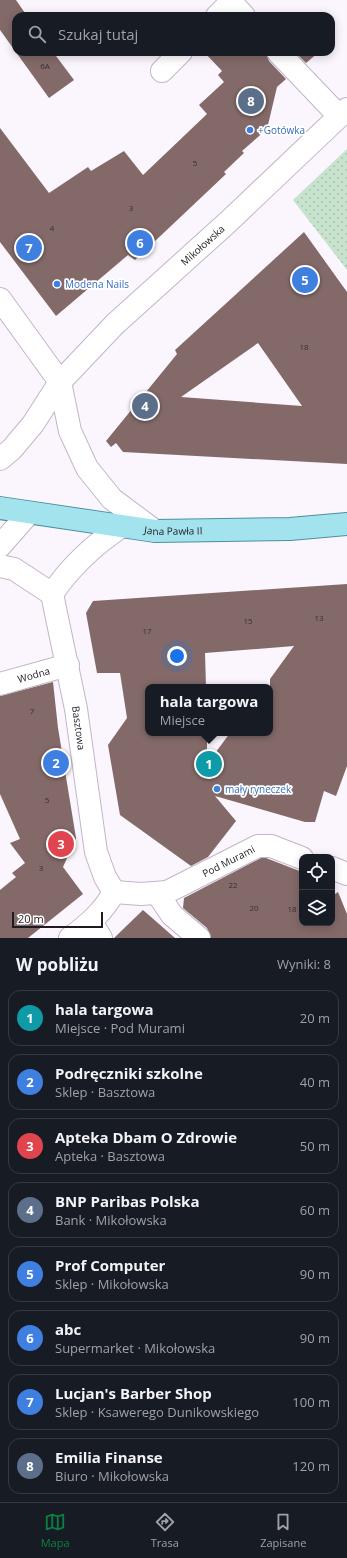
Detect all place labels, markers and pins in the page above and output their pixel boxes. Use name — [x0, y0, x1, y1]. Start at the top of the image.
pin: 8 — [238, 86, 264, 116]
place label: +Gotówka — [258, 123, 305, 137]
marker: +Gotówka — [245, 125, 255, 135]
pin: 6 — [127, 228, 153, 258]
pin: 7 — [16, 233, 42, 263]
pin: 5 — [292, 265, 318, 295]
place label: Modena Nails — [65, 277, 129, 291]
marker: Modena Nails — [52, 279, 62, 289]
pin: 4 — [132, 391, 158, 421]
pin: 2 — [43, 748, 69, 778]
pin: 1 — [196, 749, 222, 779]
place label: mały ryneczek — [225, 782, 292, 796]
marker: mały ryneczek — [212, 784, 222, 794]
pin: 3 — [48, 829, 74, 859]

